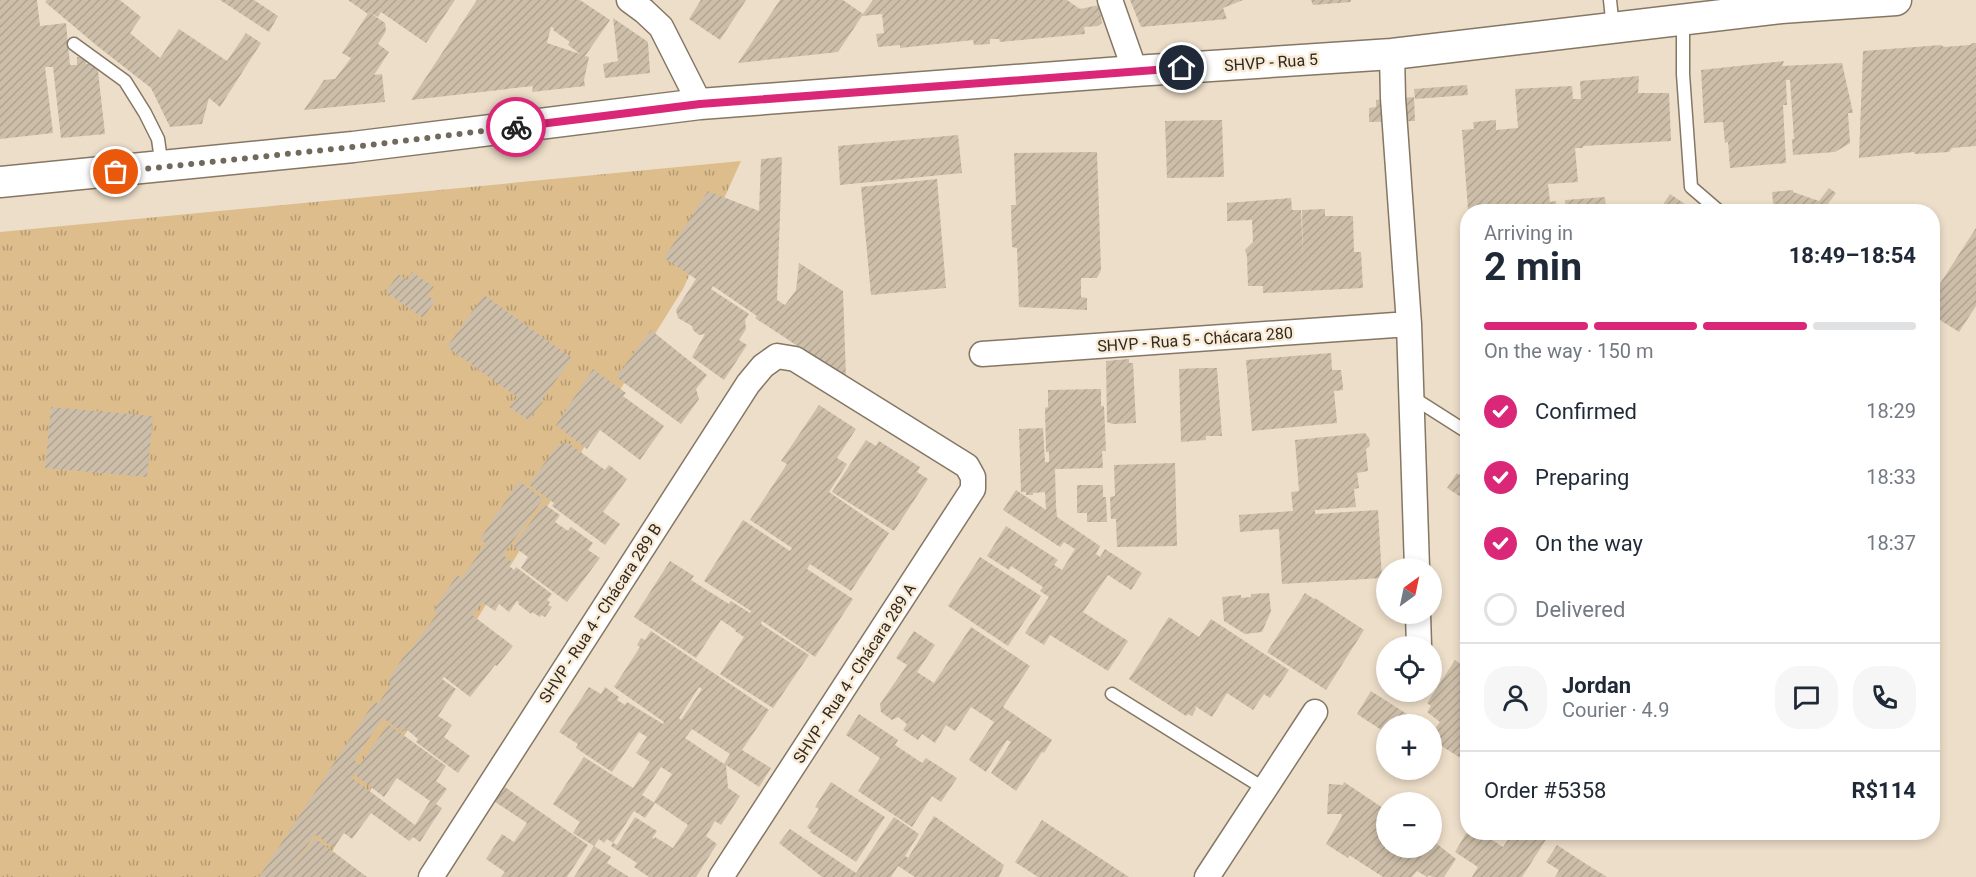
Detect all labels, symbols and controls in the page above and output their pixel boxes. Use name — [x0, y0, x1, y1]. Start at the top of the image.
pin — [1156, 42, 1207, 93]
street label: SHVP - Rua 5 — [1224, 50, 1319, 75]
icon: home — [1165, 51, 1198, 84]
courier — [486, 97, 546, 157]
icon: bike — [500, 111, 533, 144]
pin — [90, 146, 141, 197]
icon: bag — [99, 155, 132, 188]
text: Arriving in — [1484, 221, 1573, 245]
text: 18:49–18:54 — [1789, 243, 1916, 268]
text: 2 min — [1484, 244, 1582, 290]
street label: SHVP - Rua 5 - Chácara 280 — [1097, 323, 1293, 356]
text: On the way · 150 m — [1484, 339, 1653, 363]
icon: check — [1484, 395, 1517, 428]
text: Confirmed — [1535, 399, 1637, 424]
text: 18:29 — [1866, 399, 1916, 423]
icon: check — [1484, 461, 1517, 494]
text: Preparing — [1535, 465, 1629, 490]
text: 18:33 — [1866, 465, 1916, 489]
street label: SHVP - Rua 4 - Chácara 289 B — [535, 520, 666, 706]
icon: check — [1484, 527, 1517, 560]
text: On the way — [1535, 531, 1643, 556]
text: 18:37 — [1866, 531, 1916, 555]
north arrow — [1376, 558, 1442, 624]
map controls — [1376, 558, 1442, 858]
street label: SHVP - Rua 4 - Chácara 289 A — [789, 579, 920, 767]
text: Delivered — [1535, 597, 1625, 622]
button: locate — [1376, 636, 1442, 702]
button: person — [1484, 666, 1547, 729]
button: chat — [1775, 666, 1838, 729]
button: phone — [1853, 666, 1916, 729]
text: Jordan — [1562, 673, 1631, 698]
text: Courier · 4.9 — [1562, 698, 1669, 722]
button: + — [1376, 714, 1442, 780]
text: Order #5358 — [1484, 778, 1606, 803]
text: R$114 — [1851, 778, 1916, 803]
button: − — [1376, 792, 1442, 858]

